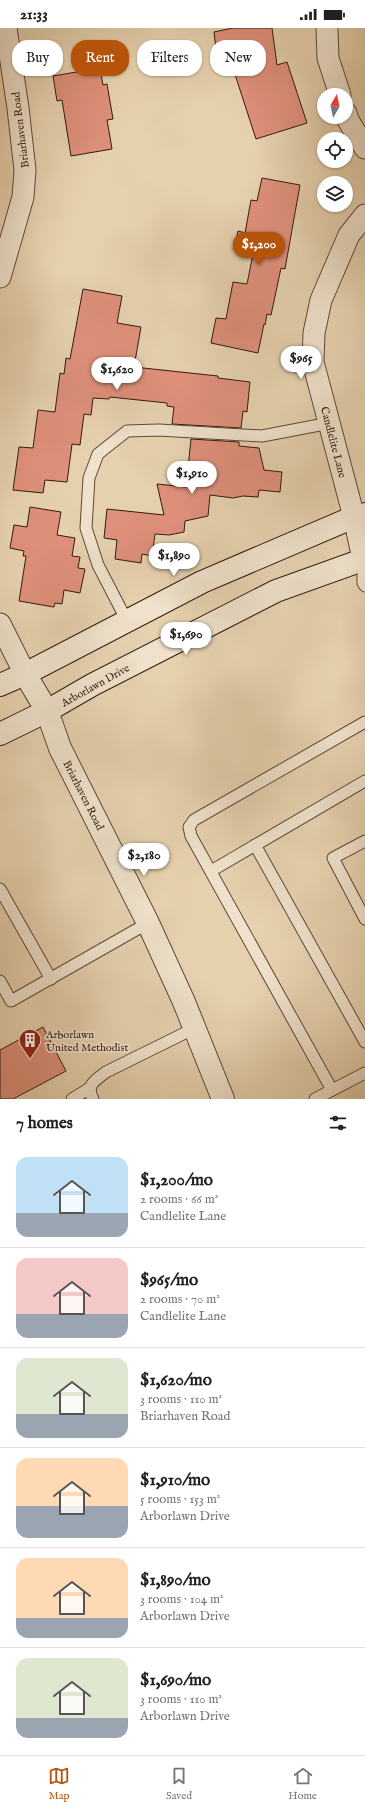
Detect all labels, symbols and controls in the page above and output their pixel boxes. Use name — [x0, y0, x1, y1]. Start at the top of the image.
text: 21:33 — [20, 5, 48, 24]
chip: Buy — [12, 40, 63, 76]
chip: Rent — [71, 40, 129, 76]
chip: Filters — [137, 40, 202, 76]
chip: New — [210, 40, 266, 76]
north arrow — [317, 88, 353, 124]
map controls — [317, 88, 353, 212]
street label: Briarhaven Road — [9, 91, 33, 169]
button: locate — [317, 132, 353, 168]
button: layers — [317, 176, 353, 212]
pin: $1,200 — [226, 232, 292, 266]
text: $1,200 — [242, 236, 276, 253]
pin: $965 — [277, 346, 325, 380]
text: $965 — [289, 350, 313, 367]
pin: $1,620 — [84, 357, 150, 391]
text: $1,620 — [100, 361, 134, 378]
street label: Candlelite Lane — [317, 405, 349, 479]
pin: $1,910 — [159, 461, 225, 495]
text: $1,910 — [176, 465, 208, 482]
pin: $1,890 — [141, 543, 207, 577]
text: $1,890 — [158, 547, 190, 564]
pin: $1,690 — [153, 622, 219, 656]
text: $1,690 — [169, 626, 203, 643]
street label: Arborlawn Drive — [58, 661, 132, 711]
street label: Briarhaven Road — [60, 758, 107, 833]
pin: $2,180 — [111, 843, 177, 877]
text: $2,180 — [127, 847, 161, 864]
building icon: Arborlawn United Methodist — [17, 1027, 43, 1060]
place label: Arborlawn United Methodist — [45, 1028, 128, 1055]
icon: filters — [327, 1112, 349, 1134]
text: 7 homes — [16, 1113, 73, 1134]
text: $1,200/mo — [140, 1170, 213, 1191]
icon: home — [48, 1173, 96, 1221]
text: 2 rooms · 66 m² — [140, 1191, 218, 1208]
text: Candlelite Lane — [140, 1208, 226, 1225]
text: $965/mo — [140, 1270, 198, 1291]
icon: home — [48, 1274, 96, 1322]
text: 2 rooms · 70 m² — [140, 1291, 220, 1308]
text: Candlelite Lane — [140, 1308, 226, 1325]
text: $1,620/mo — [140, 1370, 212, 1391]
icon: home — [48, 1374, 96, 1422]
text: 3 rooms · 110 m² — [140, 1391, 222, 1408]
text: Briarhaven Road — [140, 1408, 230, 1425]
text: $1,910/mo — [140, 1470, 210, 1491]
icon: home — [48, 1474, 96, 1522]
text: 5 rooms · 153 m² — [140, 1491, 220, 1508]
text: Arborlawn Drive — [140, 1508, 230, 1525]
text: $1,890/mo — [140, 1570, 211, 1591]
icon: home — [48, 1574, 96, 1622]
text: 3 rooms · 104 m² — [140, 1591, 224, 1608]
text: Arborlawn Drive — [140, 1608, 230, 1625]
text: $1,690/mo — [140, 1670, 211, 1691]
icon: home — [48, 1674, 96, 1722]
text: 3 rooms · 110 m² — [140, 1691, 222, 1708]
text: Arborlawn Drive — [140, 1708, 230, 1725]
tab: Map — [48, 1765, 70, 1803]
tab: Saved — [166, 1765, 192, 1803]
tab: Home — [288, 1765, 317, 1803]

